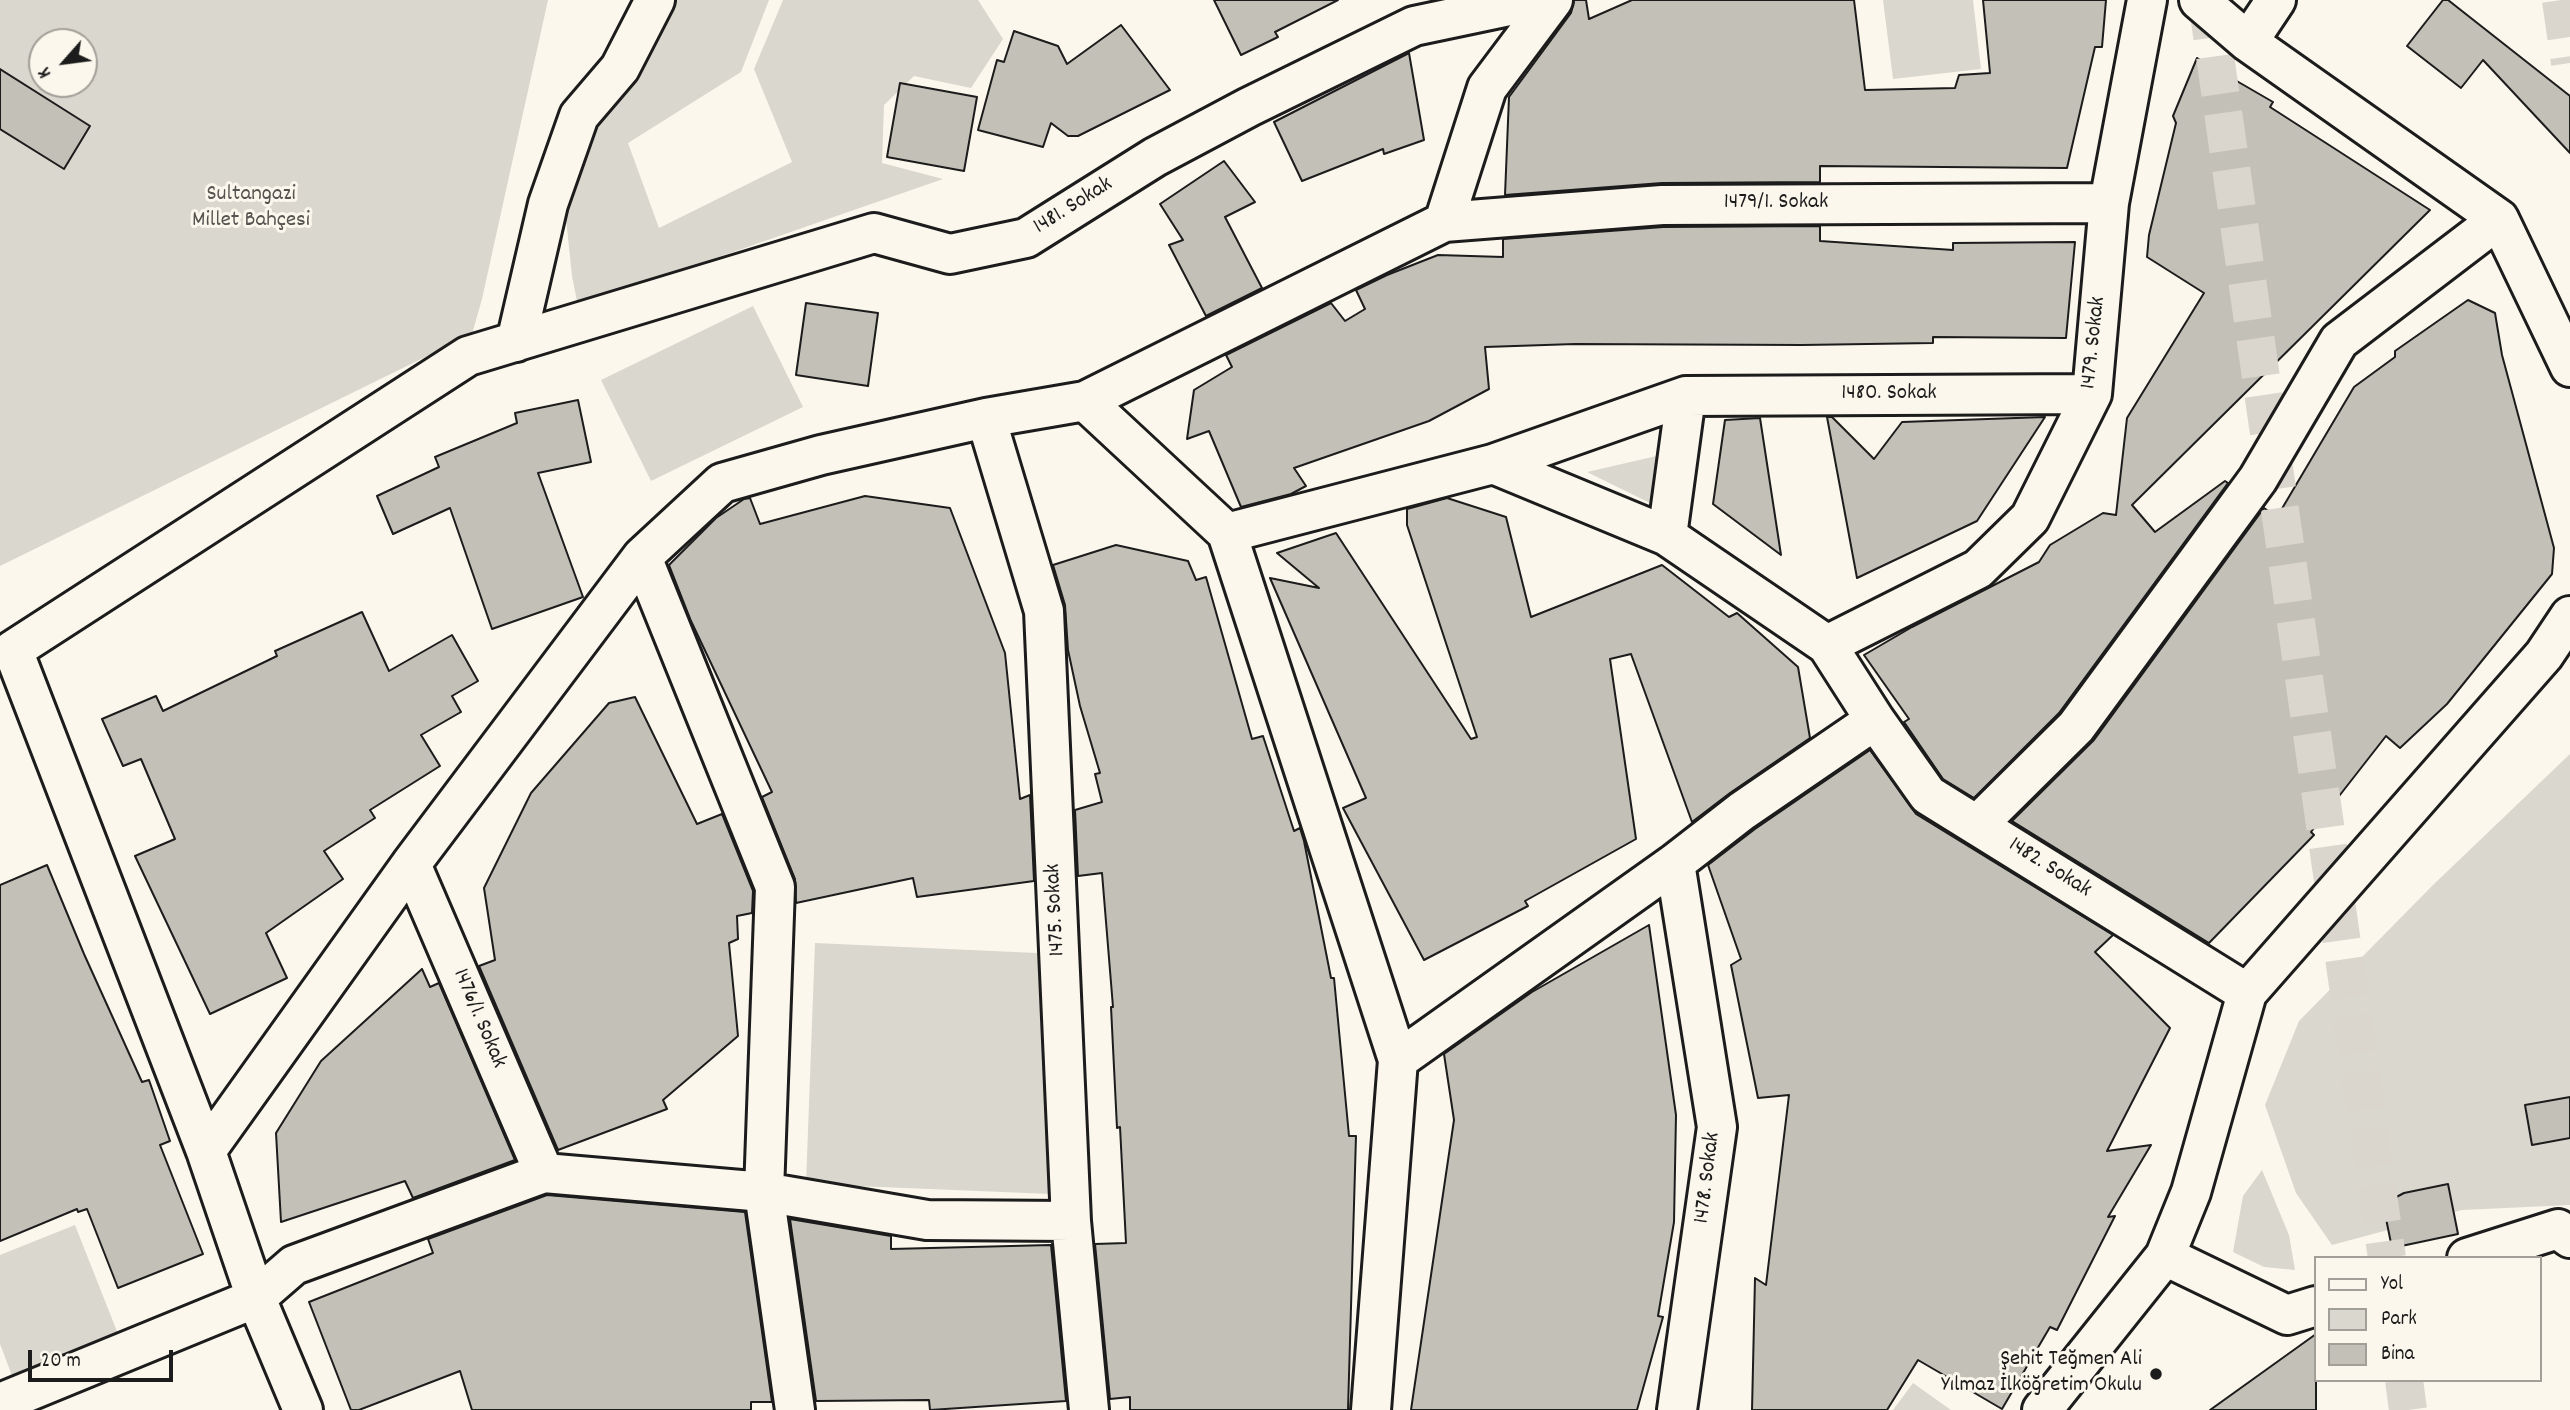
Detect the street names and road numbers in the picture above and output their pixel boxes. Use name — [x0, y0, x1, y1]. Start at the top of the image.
street label: 1481. Sokak — [1029, 172, 1119, 242]
street label: 1479/1. Sokak — [1724, 190, 1828, 218]
street label: 1479. Sokak — [2076, 295, 2114, 391]
street label: 1480. Sokak — [1841, 381, 1937, 409]
street label: 1482. Sokak — [2002, 833, 2096, 905]
street label: 1475. Sokak — [1041, 863, 1073, 957]
street label: 1476/1. Sokak — [445, 965, 511, 1073]
street label: 1478. Sokak — [1690, 1131, 1728, 1225]

